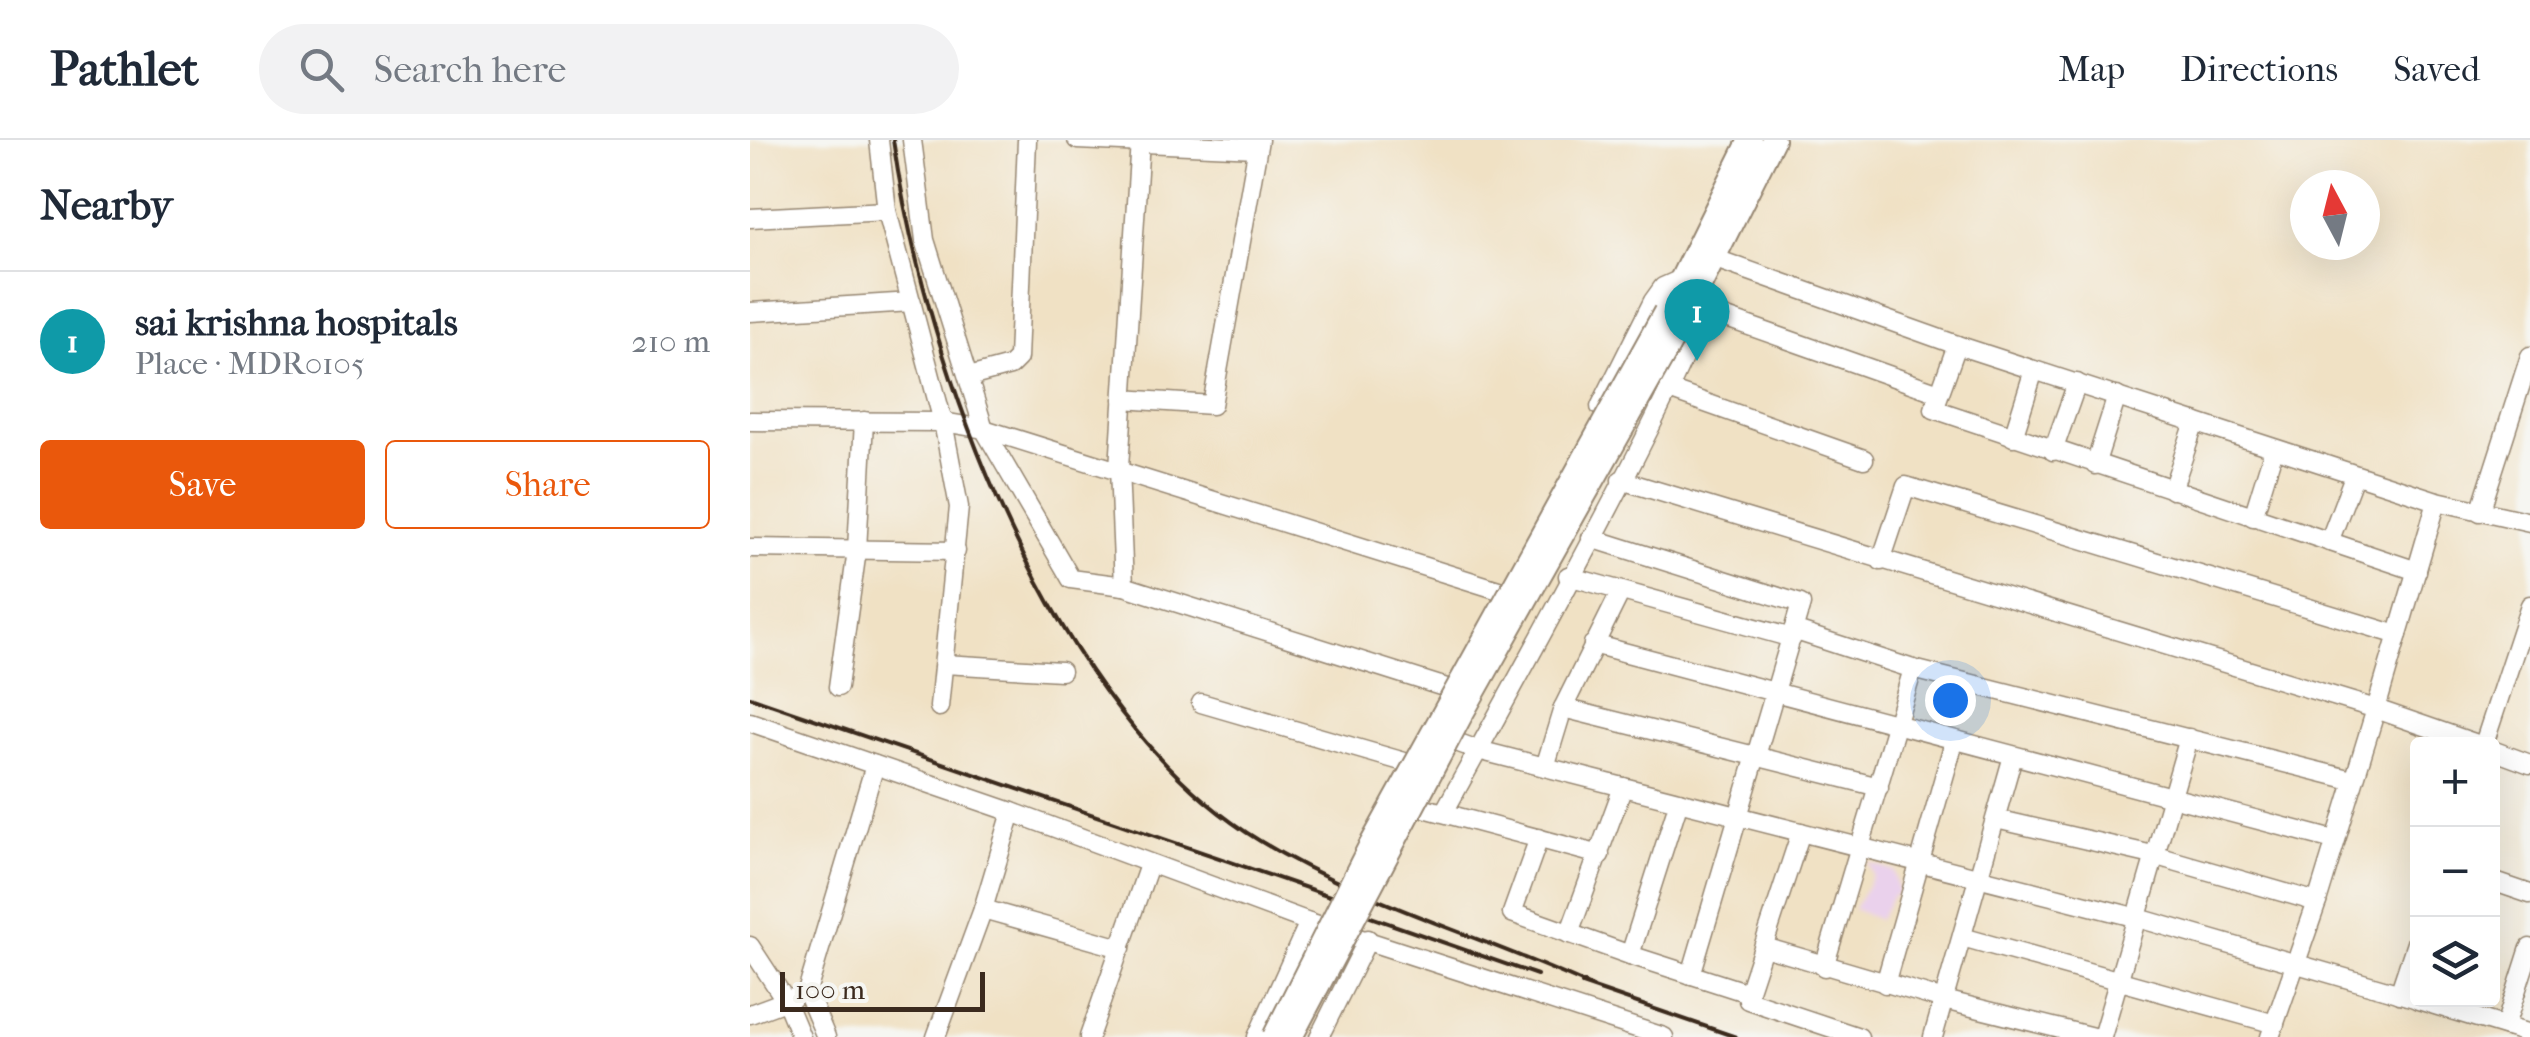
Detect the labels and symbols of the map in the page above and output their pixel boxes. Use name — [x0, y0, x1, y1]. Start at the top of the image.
north arrow — [2290, 170, 2380, 260]
pin: 1 — [1664, 278, 1730, 361]
your location — [1925, 675, 1976, 726]
scale bar — [780, 967, 985, 1012]

